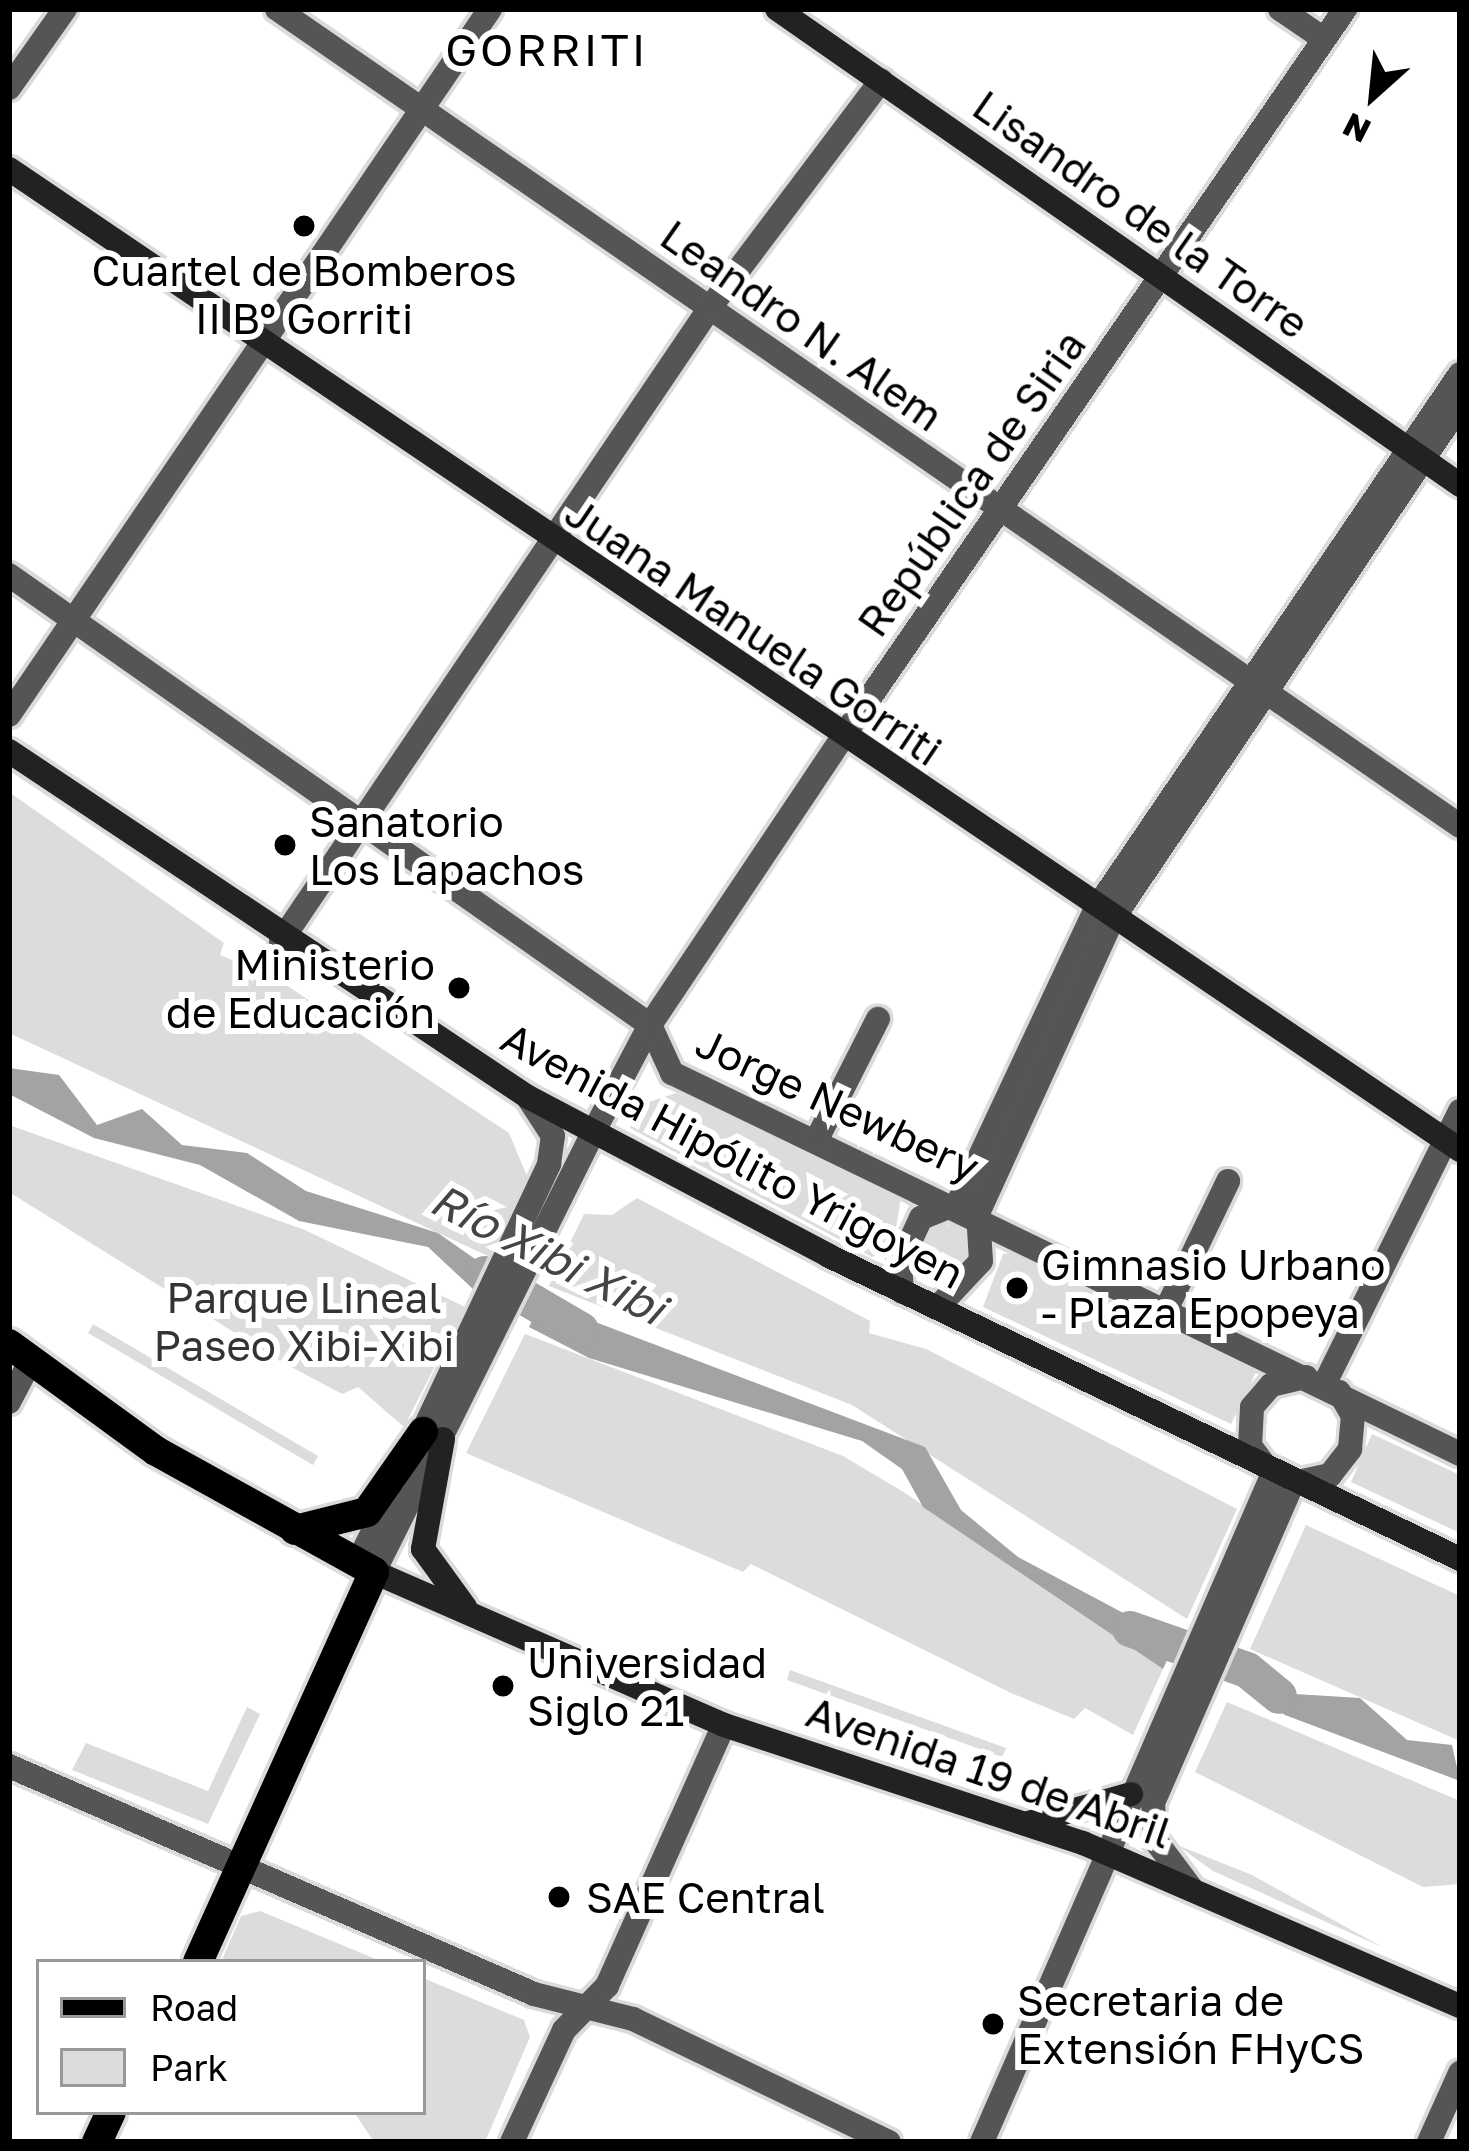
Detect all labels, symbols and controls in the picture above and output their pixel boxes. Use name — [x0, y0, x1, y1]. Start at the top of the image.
district label: GORRITI — [445, 23, 649, 77]
north arrow — [1313, 36, 1433, 156]
street label: Lisandro de la Torre — [964, 79, 1318, 349]
text: N — [1336, 105, 1376, 152]
street label: Leandro N. Alem — [652, 209, 952, 441]
marker: Cuartel de Bomberos II Bº Gorriti — [291, 213, 317, 239]
place label: Cuartel de Bomberos II Bº Gorriti — [92, 245, 516, 344]
street label: República de Siria — [847, 320, 1095, 646]
street label: Juana Manuela Gorriti — [556, 486, 952, 776]
place label: Sanatorio Los Lapachos — [309, 796, 584, 894]
marker: Sanatorio Los Lapachos — [272, 832, 298, 858]
place label: Ministerio de Educación — [166, 939, 435, 1038]
marker: Ministerio de Educación — [446, 975, 472, 1001]
street label: Avenida Hipólito Yrigoyen — [493, 1012, 973, 1298]
street label: Jorge Newbery — [689, 1016, 987, 1192]
water label: Río Xibi Xibi — [422, 1172, 674, 1336]
place label: Gimnasio Urbano - Plaza Epopeya — [1041, 1239, 1385, 1338]
park label: Parque Lineal Paseo Xibi-Xibi — [153, 1272, 455, 1370]
marker: Gimnasio Urbano - Plaza Epopeya — [1004, 1275, 1030, 1301]
place label: Universidad Siglo 21 — [527, 1637, 767, 1736]
marker: Universidad Siglo 21 — [490, 1673, 516, 1699]
street label: Avenida 19 de Abril — [800, 1686, 1178, 1858]
place label: SAE Central — [586, 1872, 825, 1922]
marker: SAE Central — [543, 1881, 575, 1913]
legend — [36, 1959, 426, 2115]
place label: Secretaria de Extensión FHyCS — [1017, 1975, 1364, 2074]
text: Road — [150, 1986, 238, 2029]
marker: Secretaria de Extensión FHyCS — [980, 2011, 1006, 2037]
text: Park — [150, 2046, 228, 2089]

